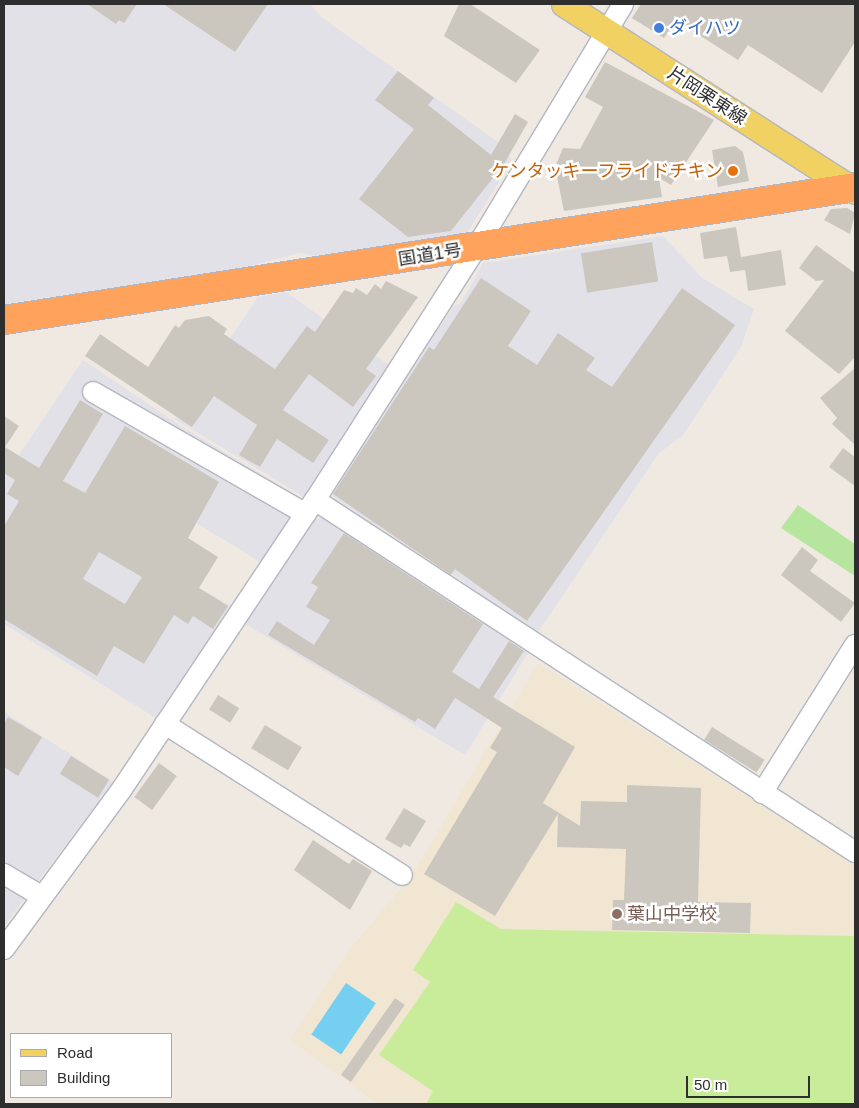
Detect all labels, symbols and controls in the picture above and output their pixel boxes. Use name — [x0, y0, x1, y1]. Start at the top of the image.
place label: ダイハツ — [669, 17, 741, 39]
marker: ダイハツ — [653, 22, 665, 34]
street label: 片岡栗東線 — [663, 62, 751, 130]
place label: ケンタッキーフライドチキン — [489, 160, 723, 182]
marker: ケンタッキーフライドチキン — [727, 165, 739, 177]
street label: 国道1号 — [397, 239, 463, 271]
place label: 葉山中学校 — [627, 903, 717, 925]
marker: 葉山中学校 — [611, 908, 623, 920]
legend — [10, 1033, 172, 1098]
text: Road — [57, 1044, 93, 1061]
scale bar — [689, 1066, 813, 1098]
text: Building — [57, 1069, 110, 1086]
text: 50 m — [694, 1076, 727, 1093]

